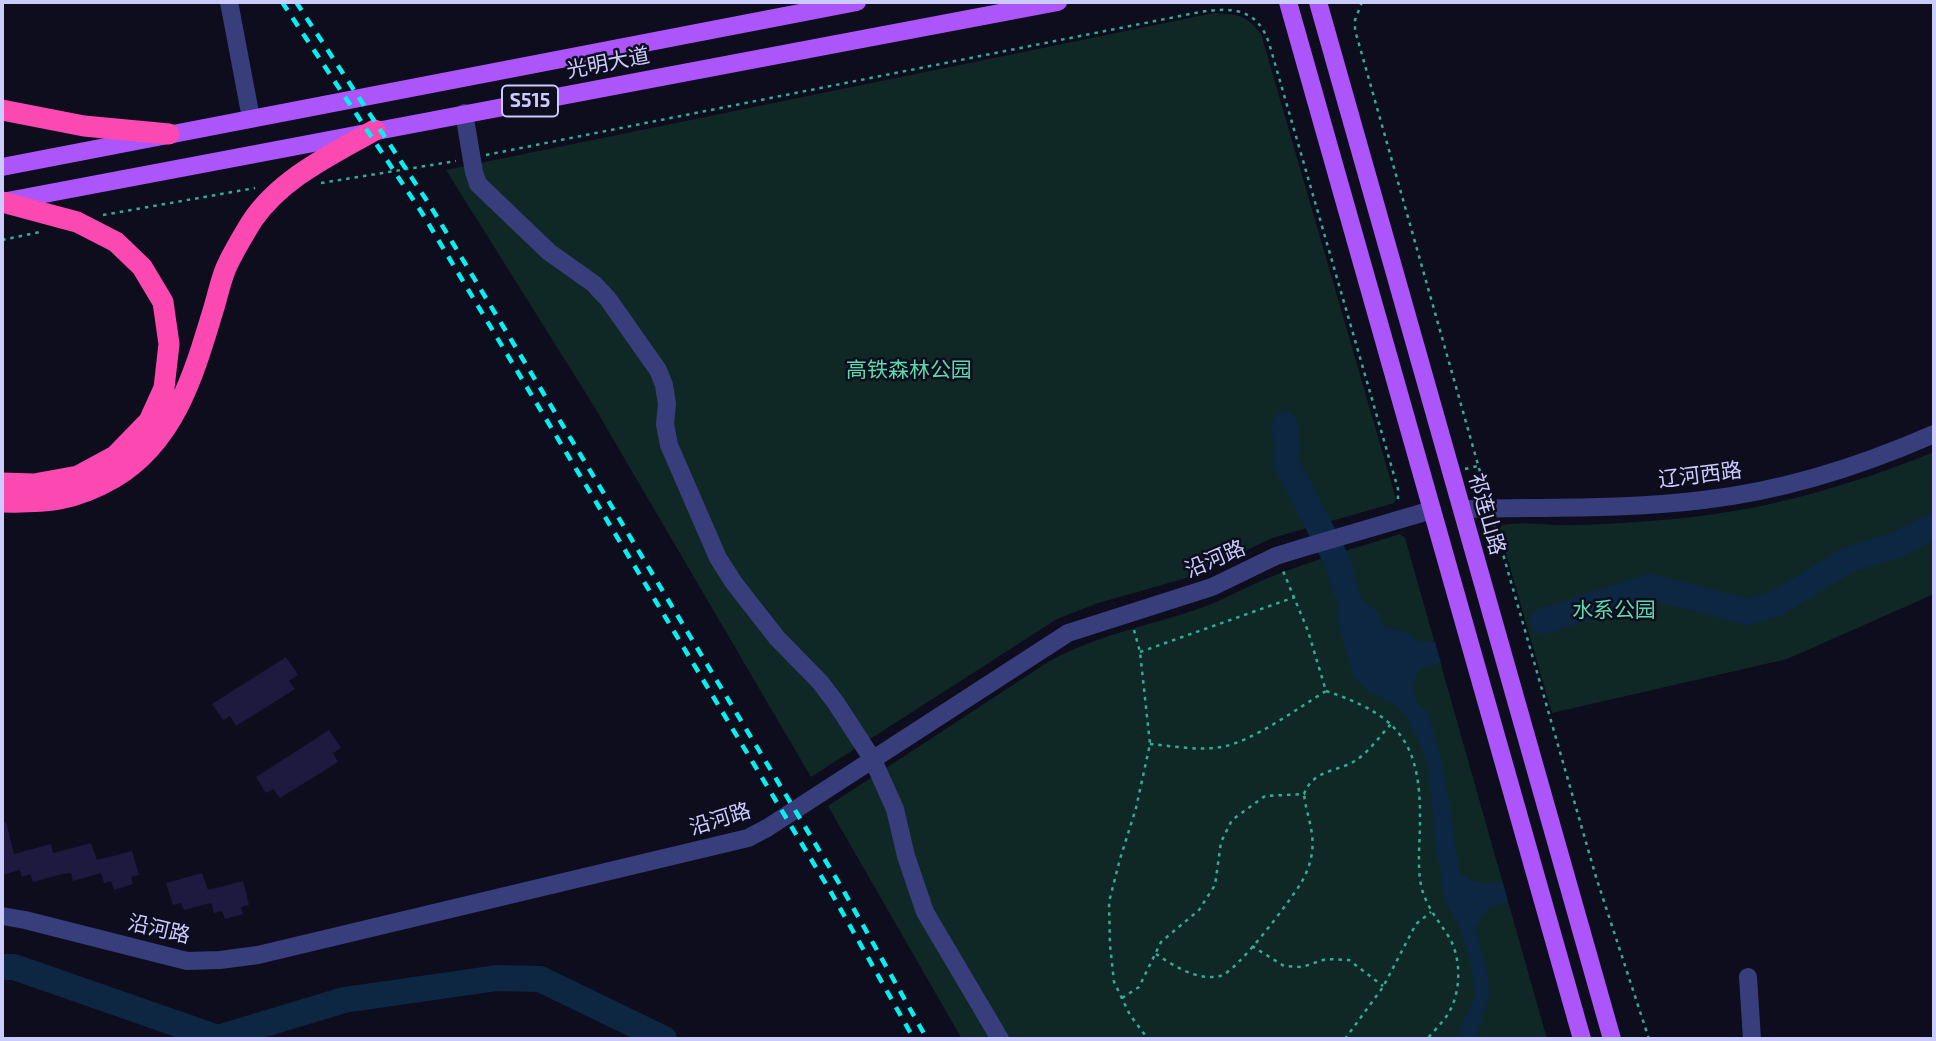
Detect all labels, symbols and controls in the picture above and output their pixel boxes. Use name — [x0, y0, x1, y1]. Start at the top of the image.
street label: 光明大道 — [564, 43, 652, 83]
road number: S515 — [502, 86, 558, 116]
park label: 高铁森林公园 — [846, 357, 972, 383]
street label: 辽河西路 — [1657, 457, 1743, 493]
street label: 祁连山路 — [1463, 470, 1511, 558]
street label: 沿河路 — [1181, 535, 1249, 583]
park label: 水系公园 — [1572, 597, 1656, 623]
street label: 沿河路 — [686, 798, 754, 840]
street label: 沿河路 — [125, 910, 193, 948]

